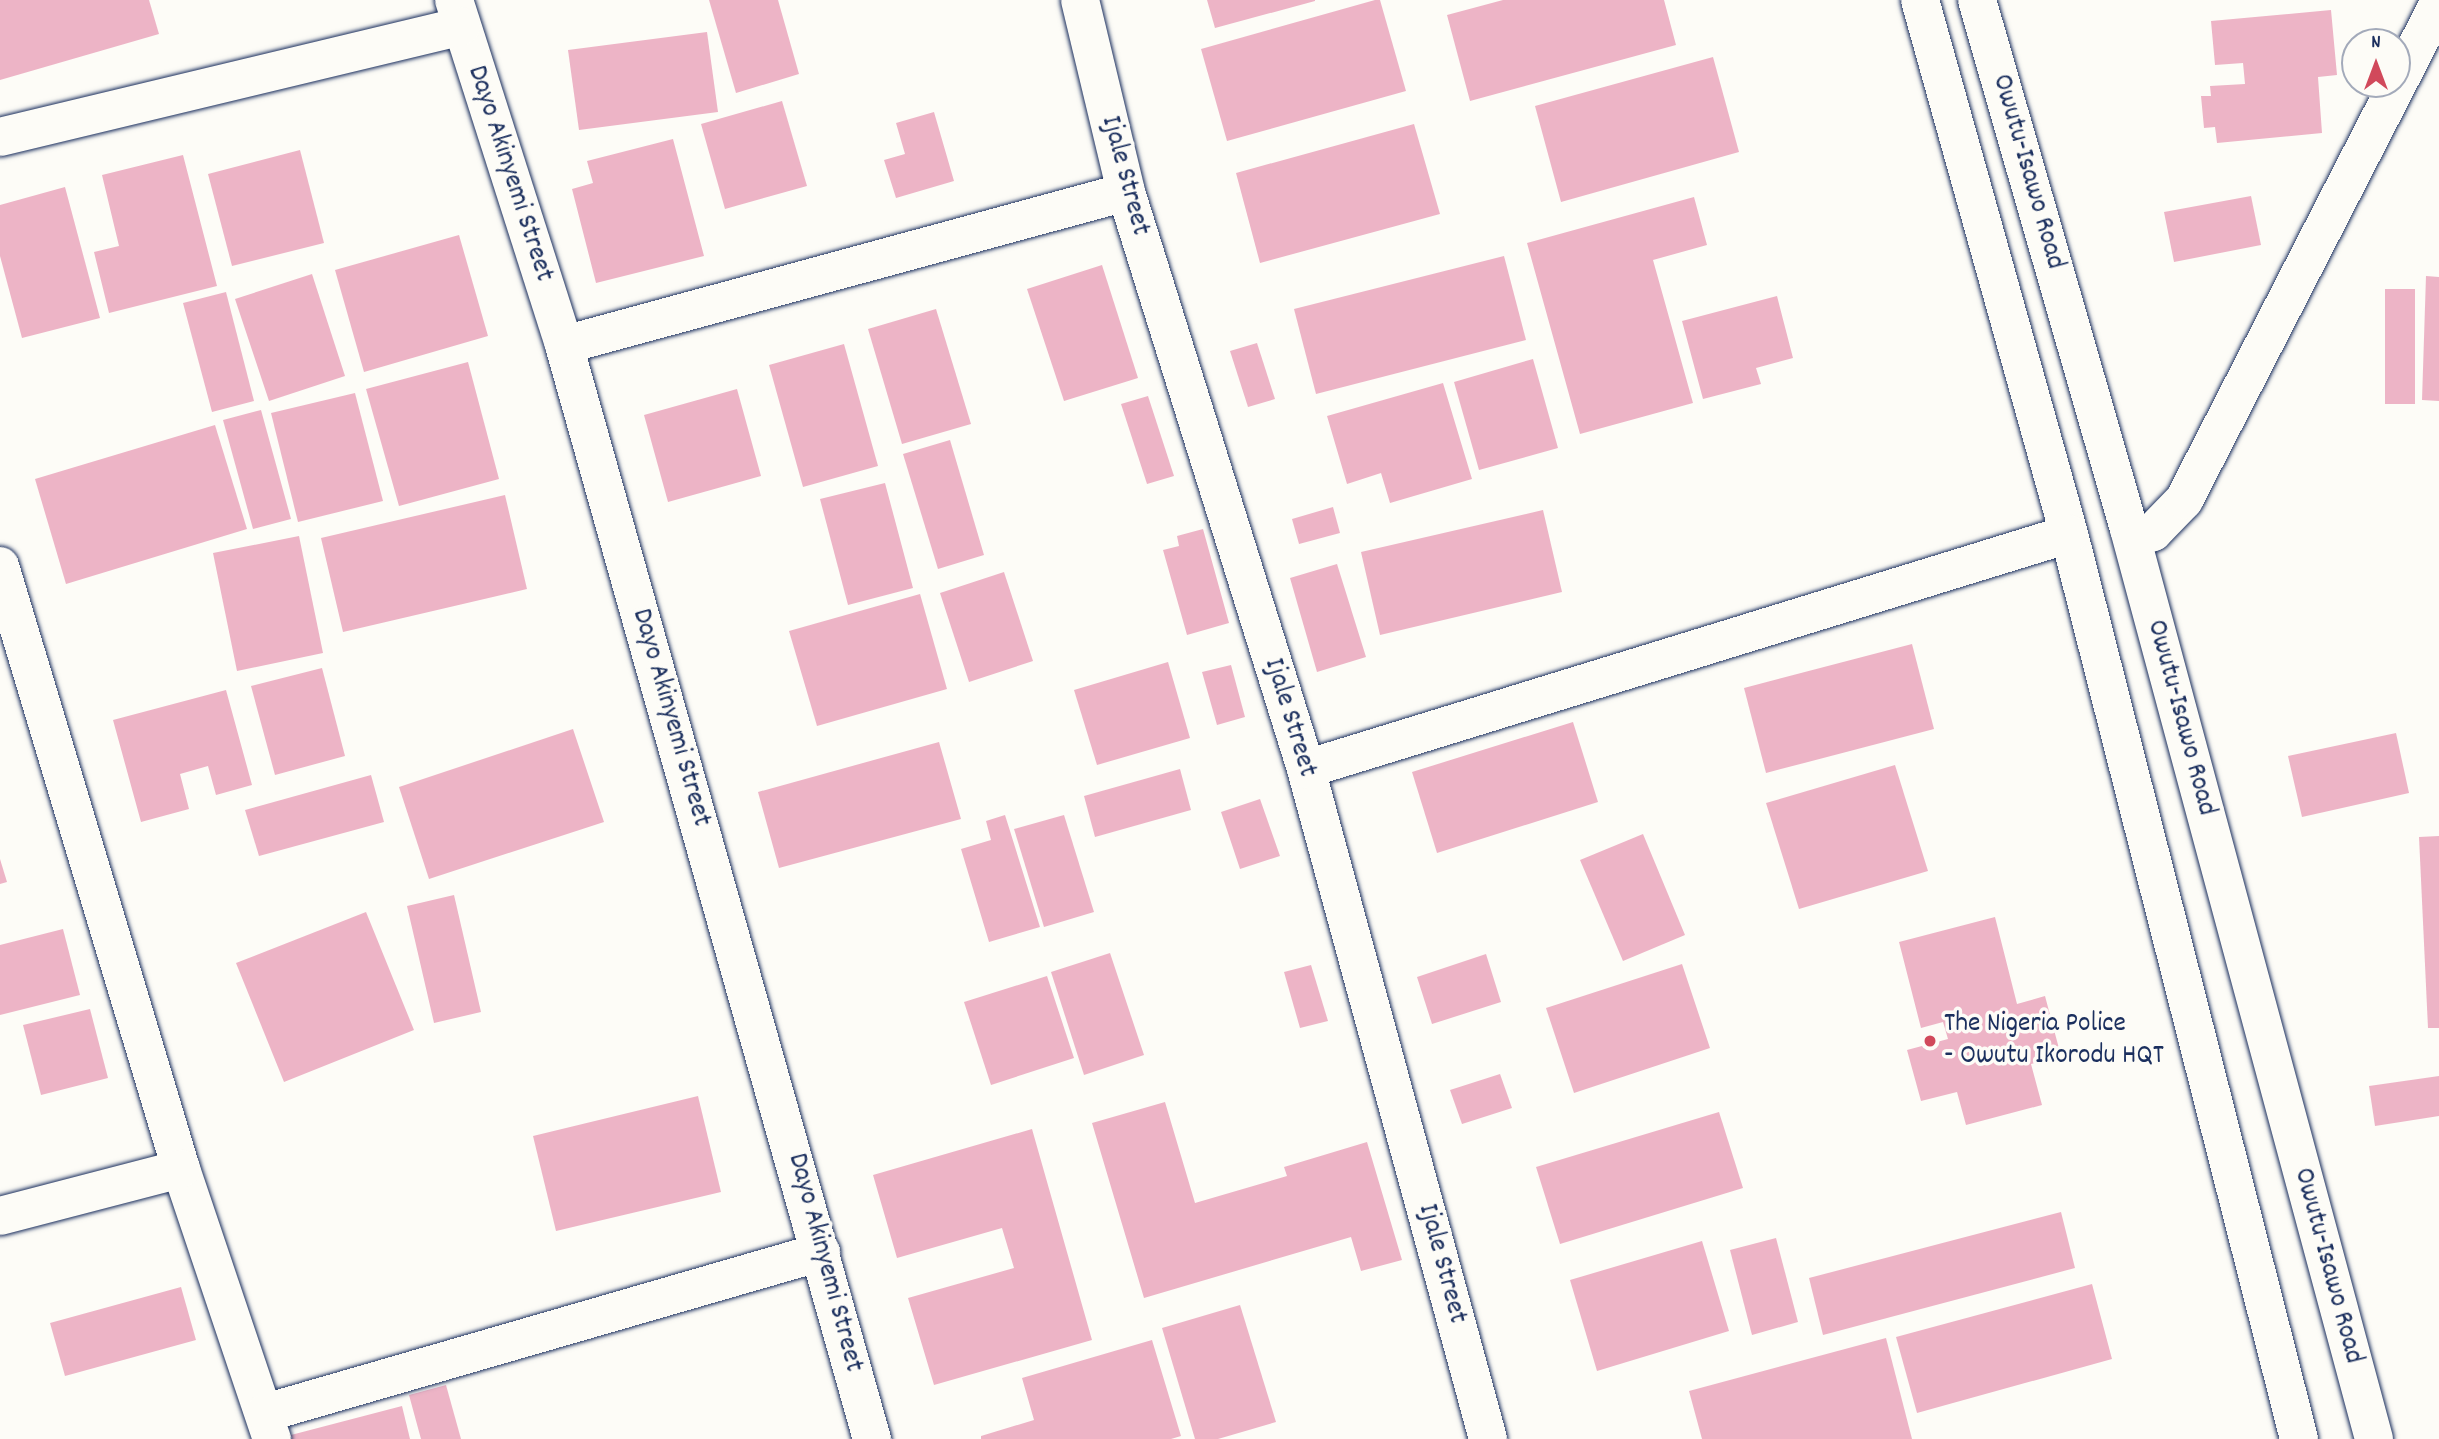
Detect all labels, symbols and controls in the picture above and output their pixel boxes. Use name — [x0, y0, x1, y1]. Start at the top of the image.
north arrow — [2341, 28, 2411, 98]
text: N — [2371, 30, 2381, 57]
street label: Dayo Akinyemi Street — [458, 62, 560, 286]
street label: Owutu-Isawo Road — [1983, 71, 2071, 273]
street label: Ijale Street — [1092, 112, 1156, 240]
street label: Dayo Akinyemi Street — [623, 605, 717, 831]
street label: Owutu-Isawo Road — [2138, 617, 2222, 819]
street label: Ijale Street — [1255, 654, 1323, 782]
place label: The Nigeria Police - Owutu Ikorodu HQT — [1944, 1008, 2164, 1074]
marker: The Nigeria Police - Owutu Ikorodu HQT — [1922, 1033, 1938, 1049]
street label: Dayo Akinyemi Street — [779, 1150, 869, 1376]
street label: Owutu-Isawo Road — [2285, 1165, 2369, 1367]
street label: Ijale Street — [1409, 1200, 1473, 1328]

